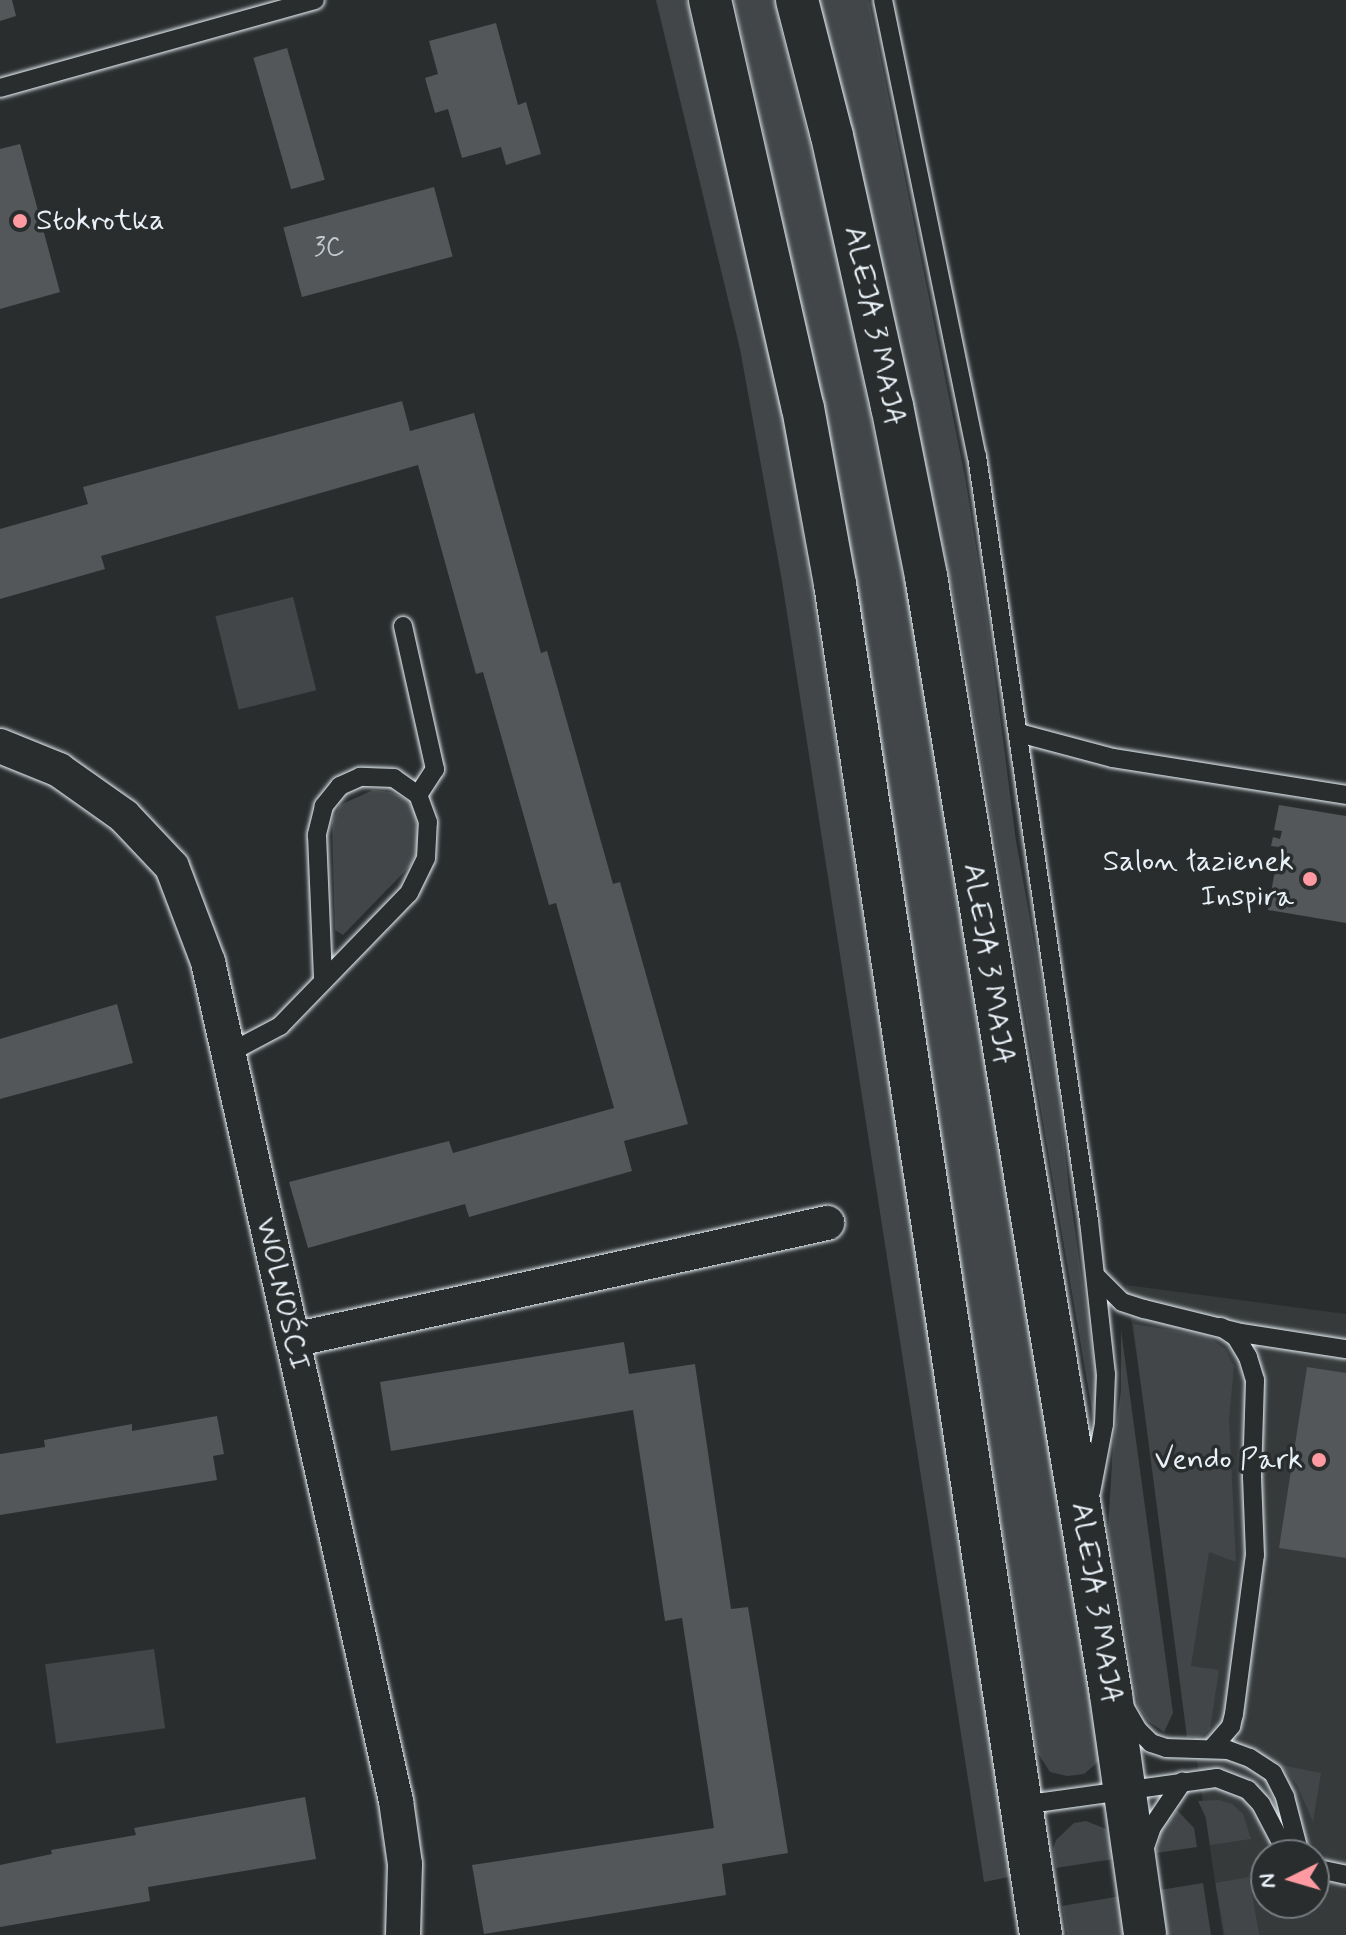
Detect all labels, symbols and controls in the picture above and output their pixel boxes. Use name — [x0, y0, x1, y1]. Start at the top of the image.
place label: Stokrotka — [36, 203, 165, 239]
marker: Stokrotka — [11, 212, 29, 230]
street label: ALEJA 3 MAJA — [835, 223, 913, 429]
house number: 3C — [314, 233, 344, 265]
place label: Salon łazienek Inspira — [1103, 844, 1294, 914]
street label: ALEJA 3 MAJA — [954, 861, 1022, 1067]
marker: Salon łazienek Inspira — [1301, 870, 1319, 888]
street label: WOLNOŚCI — [247, 1214, 317, 1374]
place label: Vendo Park — [1158, 1442, 1303, 1478]
marker: Vendo Park — [1310, 1451, 1328, 1469]
street label: ALEJA 3 MAJA — [1062, 1500, 1130, 1706]
north arrow — [1250, 1839, 1330, 1919]
text: N — [1253, 1872, 1283, 1889]

